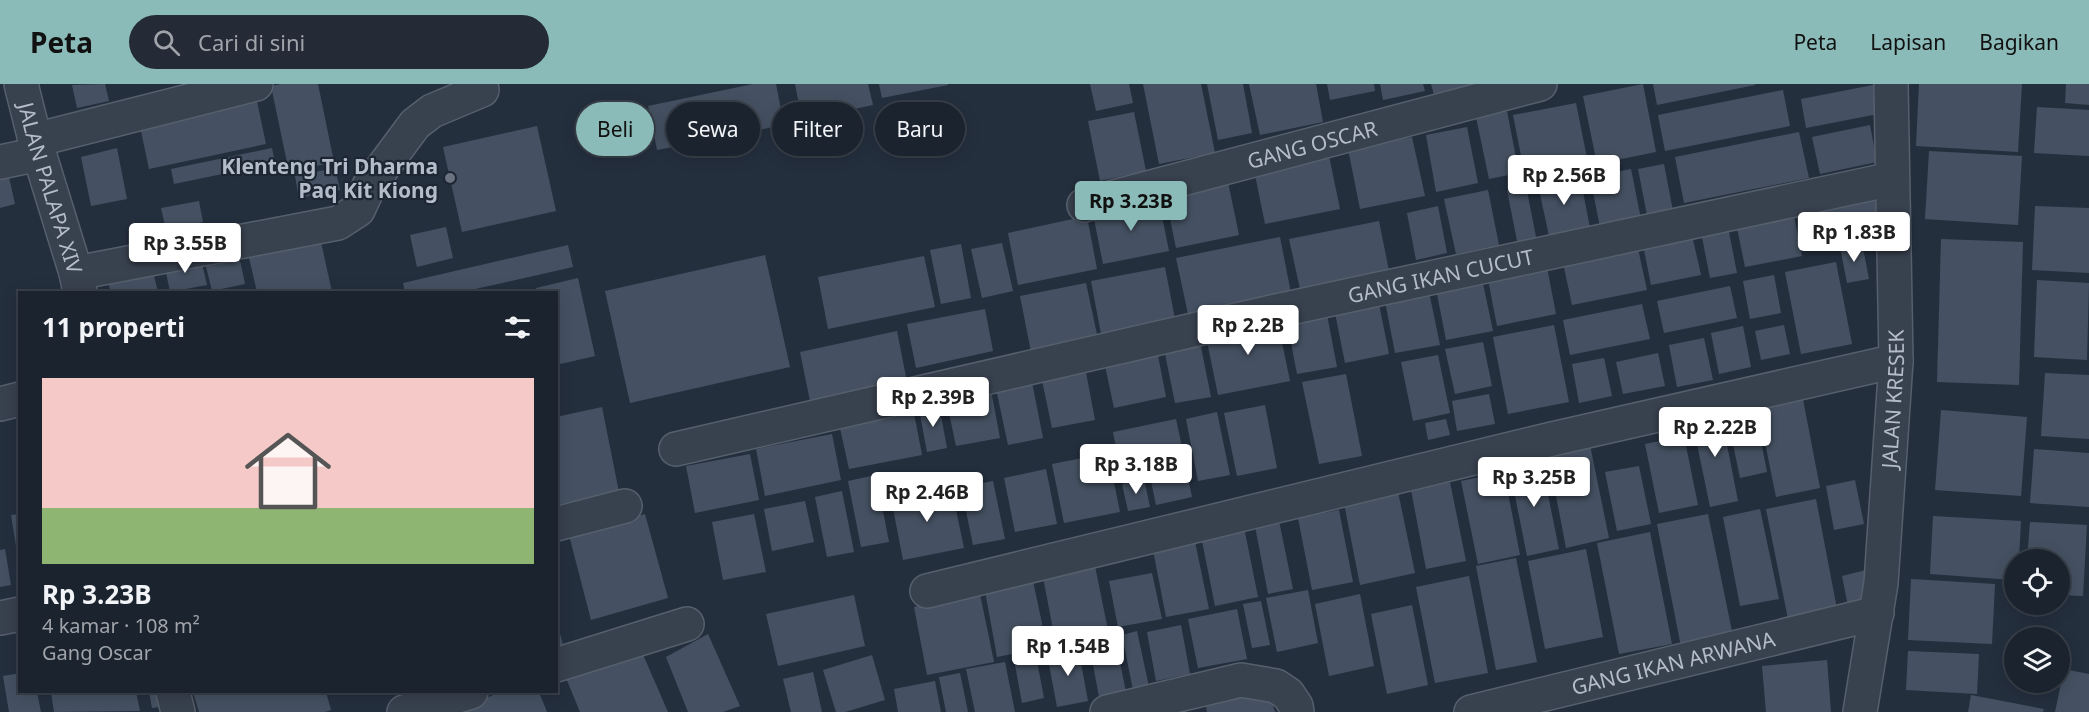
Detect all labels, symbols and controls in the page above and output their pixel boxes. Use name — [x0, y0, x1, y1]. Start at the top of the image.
search box — [129, 15, 549, 69]
text: Peta — [30, 23, 93, 61]
icon: search — [150, 26, 183, 59]
text: Cari di sini — [198, 27, 305, 57]
text: Peta — [1793, 28, 1837, 56]
text: Lapisan — [1870, 28, 1946, 56]
text: Bagikan — [1979, 28, 2059, 56]
street label: JALAN PALAPA XIV — [12, 98, 89, 277]
chip: Beli — [576, 102, 654, 156]
chip: Sewa — [666, 102, 760, 156]
chip: Filter — [772, 102, 863, 156]
chip: Baru — [875, 102, 965, 156]
street label: GANG OSCAR — [1244, 114, 1380, 175]
place label: Klenteng Tri Dharma Paq Kit Kiong — [221, 152, 438, 204]
pin: Rp 2.56B — [1502, 155, 1626, 206]
text: Rp 2.56B — [1522, 161, 1606, 188]
marker: Klenteng Tri Dharma Paq Kit Kiong — [443, 171, 457, 185]
pin: Rp 3.23B — [1069, 181, 1193, 232]
text: Rp 3.23B — [1089, 187, 1173, 214]
pin: Rp 1.83B — [1792, 212, 1916, 263]
text: Rp 1.83B — [1812, 218, 1896, 245]
pin: Rp 3.55B — [123, 223, 247, 274]
text: Rp 3.55B — [143, 229, 227, 256]
street label: GANG IKAN CUCUT — [1345, 242, 1536, 309]
pin: Rp 2.2B — [1193, 305, 1303, 356]
text: 11 properti — [42, 309, 185, 345]
icon: filters — [501, 311, 534, 344]
text: Rp 2.2B — [1212, 311, 1284, 338]
street label: JALAN KRESEK — [1875, 329, 1910, 471]
pin: Rp 2.39B — [871, 377, 995, 428]
text: Rp 2.39B — [891, 383, 975, 410]
pin: Rp 2.22B — [1653, 407, 1777, 458]
text: Rp 2.22B — [1673, 413, 1757, 440]
icon: home — [234, 417, 342, 525]
pin: Rp 3.18B — [1074, 444, 1198, 495]
text: Rp 3.18B — [1094, 450, 1178, 477]
pin: Rp 3.25B — [1472, 457, 1596, 508]
text: Rp 3.25B — [1492, 463, 1576, 490]
pin: Rp 2.46B — [865, 472, 989, 523]
text: Rp 2.46B — [885, 478, 969, 505]
map controls — [2004, 549, 2070, 693]
button: locate — [2004, 549, 2070, 615]
text: Rp 3.23B — [42, 576, 151, 612]
text: 4 kamar · 108 m² — [42, 612, 200, 639]
street label: GANG IKAN ARWANA — [1569, 624, 1778, 701]
pin: Rp 1.54B — [1006, 626, 1130, 677]
button: layers — [2004, 627, 2070, 693]
text: Rp 1.54B — [1026, 632, 1110, 659]
text: Gang Oscar — [42, 639, 152, 666]

